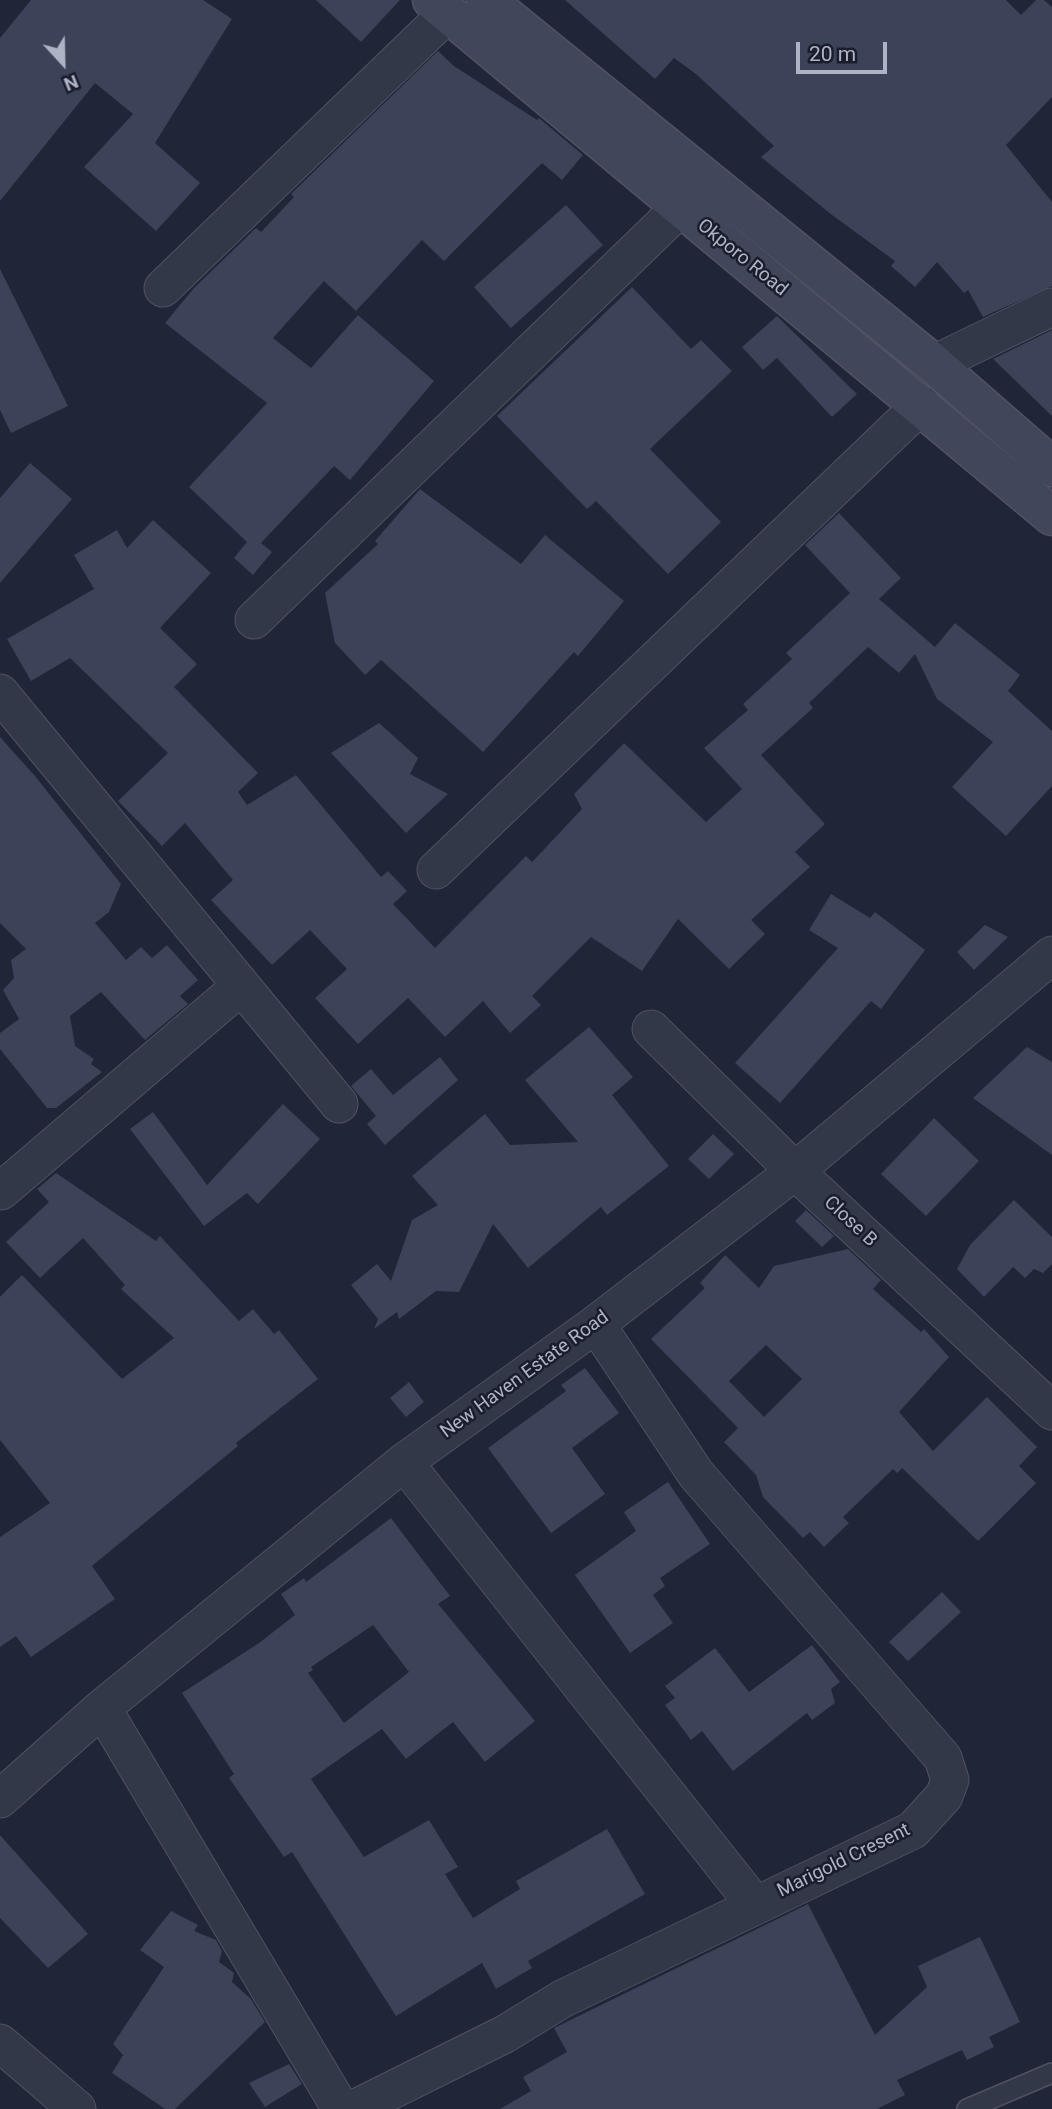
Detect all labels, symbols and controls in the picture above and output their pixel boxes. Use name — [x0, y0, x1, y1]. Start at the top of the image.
north arrow — [28, 28, 98, 98]
scale bar — [800, 28, 891, 72]
text: 20 m — [809, 42, 856, 66]
text: N — [61, 70, 82, 96]
street label: Okporo Road — [692, 215, 792, 301]
street label: Close B — [819, 1192, 881, 1252]
street label: New Haven Estate Road — [436, 1306, 614, 1444]
street label: Marigold Cresent — [774, 1819, 914, 1903]

